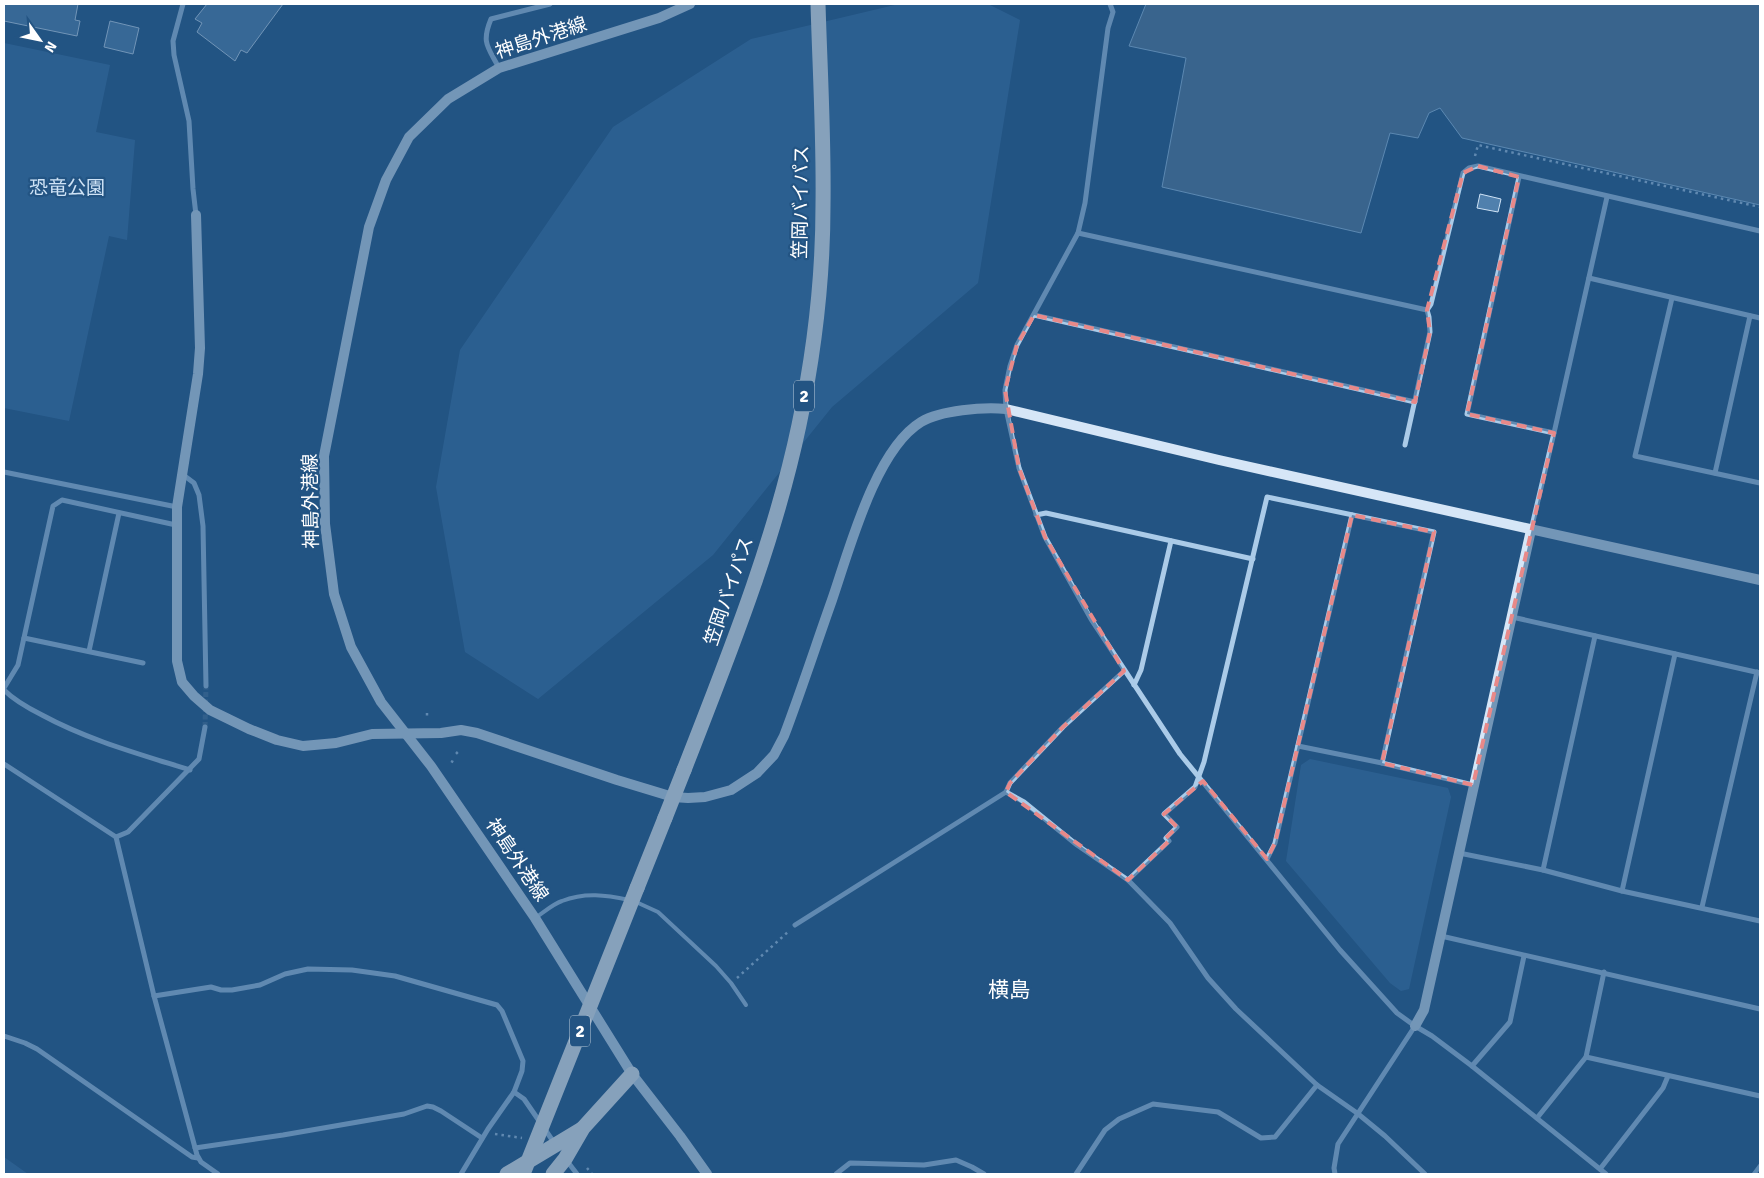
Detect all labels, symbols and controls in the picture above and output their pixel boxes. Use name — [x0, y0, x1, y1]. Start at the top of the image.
street label: 神島外港線 — [492, 12, 590, 64]
north arrow — [15, 15, 65, 65]
text: N — [41, 38, 60, 56]
street label: 笠岡バイパス — [788, 145, 814, 259]
park label: 恐竜公園 — [29, 176, 105, 200]
road number: 2 — [794, 381, 814, 412]
street label: 神島外港線 — [298, 453, 324, 549]
street label: 笠岡バイパス — [699, 533, 759, 649]
street label: 神島外港線 — [480, 814, 554, 906]
district label: 横島 — [988, 977, 1030, 1003]
road number: 2 — [570, 1016, 590, 1046]

